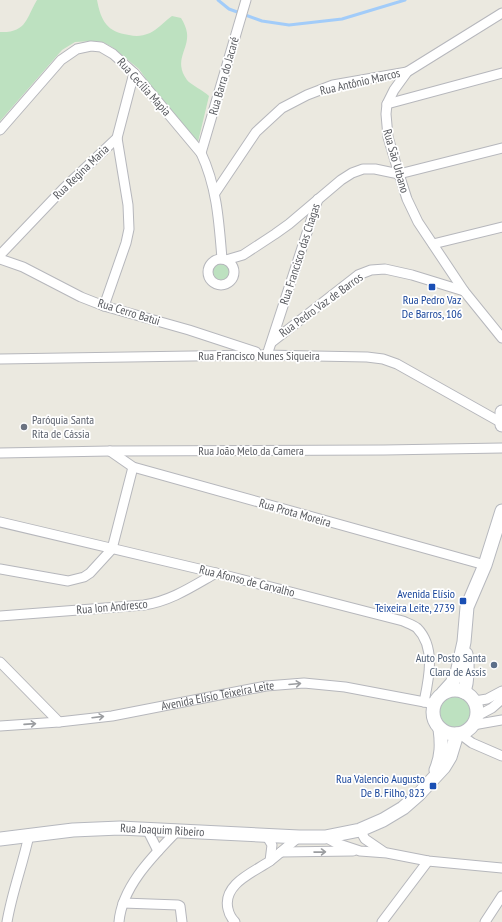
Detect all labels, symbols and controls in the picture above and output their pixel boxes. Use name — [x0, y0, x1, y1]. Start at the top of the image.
street label: Rua Barra do Jacaré — [205, 35, 242, 117]
street label: Rua Cecília Mapia — [114, 55, 175, 119]
street label: Rua Antônio Marcos — [318, 65, 402, 98]
street label: Rua São Urbano — [380, 127, 413, 195]
street label: Rua Regina Maria — [50, 141, 112, 202]
street label: Rua Francisco das Chagas — [276, 201, 323, 306]
street label: Rua Pedro Vaz de Barros — [276, 269, 365, 340]
marker: Rua Pedro Vaz De Barros, 106 — [427, 282, 437, 292]
place label: Rua Pedro Vaz De Barros, 106 — [402, 292, 462, 321]
street label: Rua Cerro Batui — [96, 295, 162, 328]
street label: Rua Francisco Nunes Siqueira — [198, 348, 320, 363]
place label: Paróquia Santa Rita de Cássia — [32, 412, 94, 441]
marker: Paróquia Santa Rita de Cássia — [19, 422, 29, 432]
street label: Rua João Melo da Camera — [198, 443, 304, 458]
street label: Rua Prota Moreira — [257, 495, 333, 530]
street label: Rua Afonso de Carvalho — [198, 561, 296, 600]
place label: Avenida Elísio Teixeira Leite, 2739 — [375, 586, 455, 615]
street label: Rua Ion Andresco — [76, 596, 148, 617]
marker: Avenida Elísio Teixeira Leite, 2739 — [458, 596, 468, 606]
place label: Auto Posto Santa Clara de Assis — [416, 650, 486, 679]
marker: Auto Posto Santa Clara de Assis — [489, 660, 499, 670]
street label: Avenida Elísio Teixeira Leite — [160, 677, 275, 713]
one-way arrow — [288, 680, 301, 688]
one-way arrow — [91, 714, 104, 721]
one-way arrow — [23, 721, 36, 728]
place label: Rua Valencio Augusto De B. Filho, 823 — [336, 771, 425, 800]
marker: Rua Valencio Augusto De B. Filho, 823 — [428, 781, 438, 791]
street label: Rua Joaquim Ribeiro — [120, 820, 205, 839]
one-way arrow — [313, 848, 326, 856]

